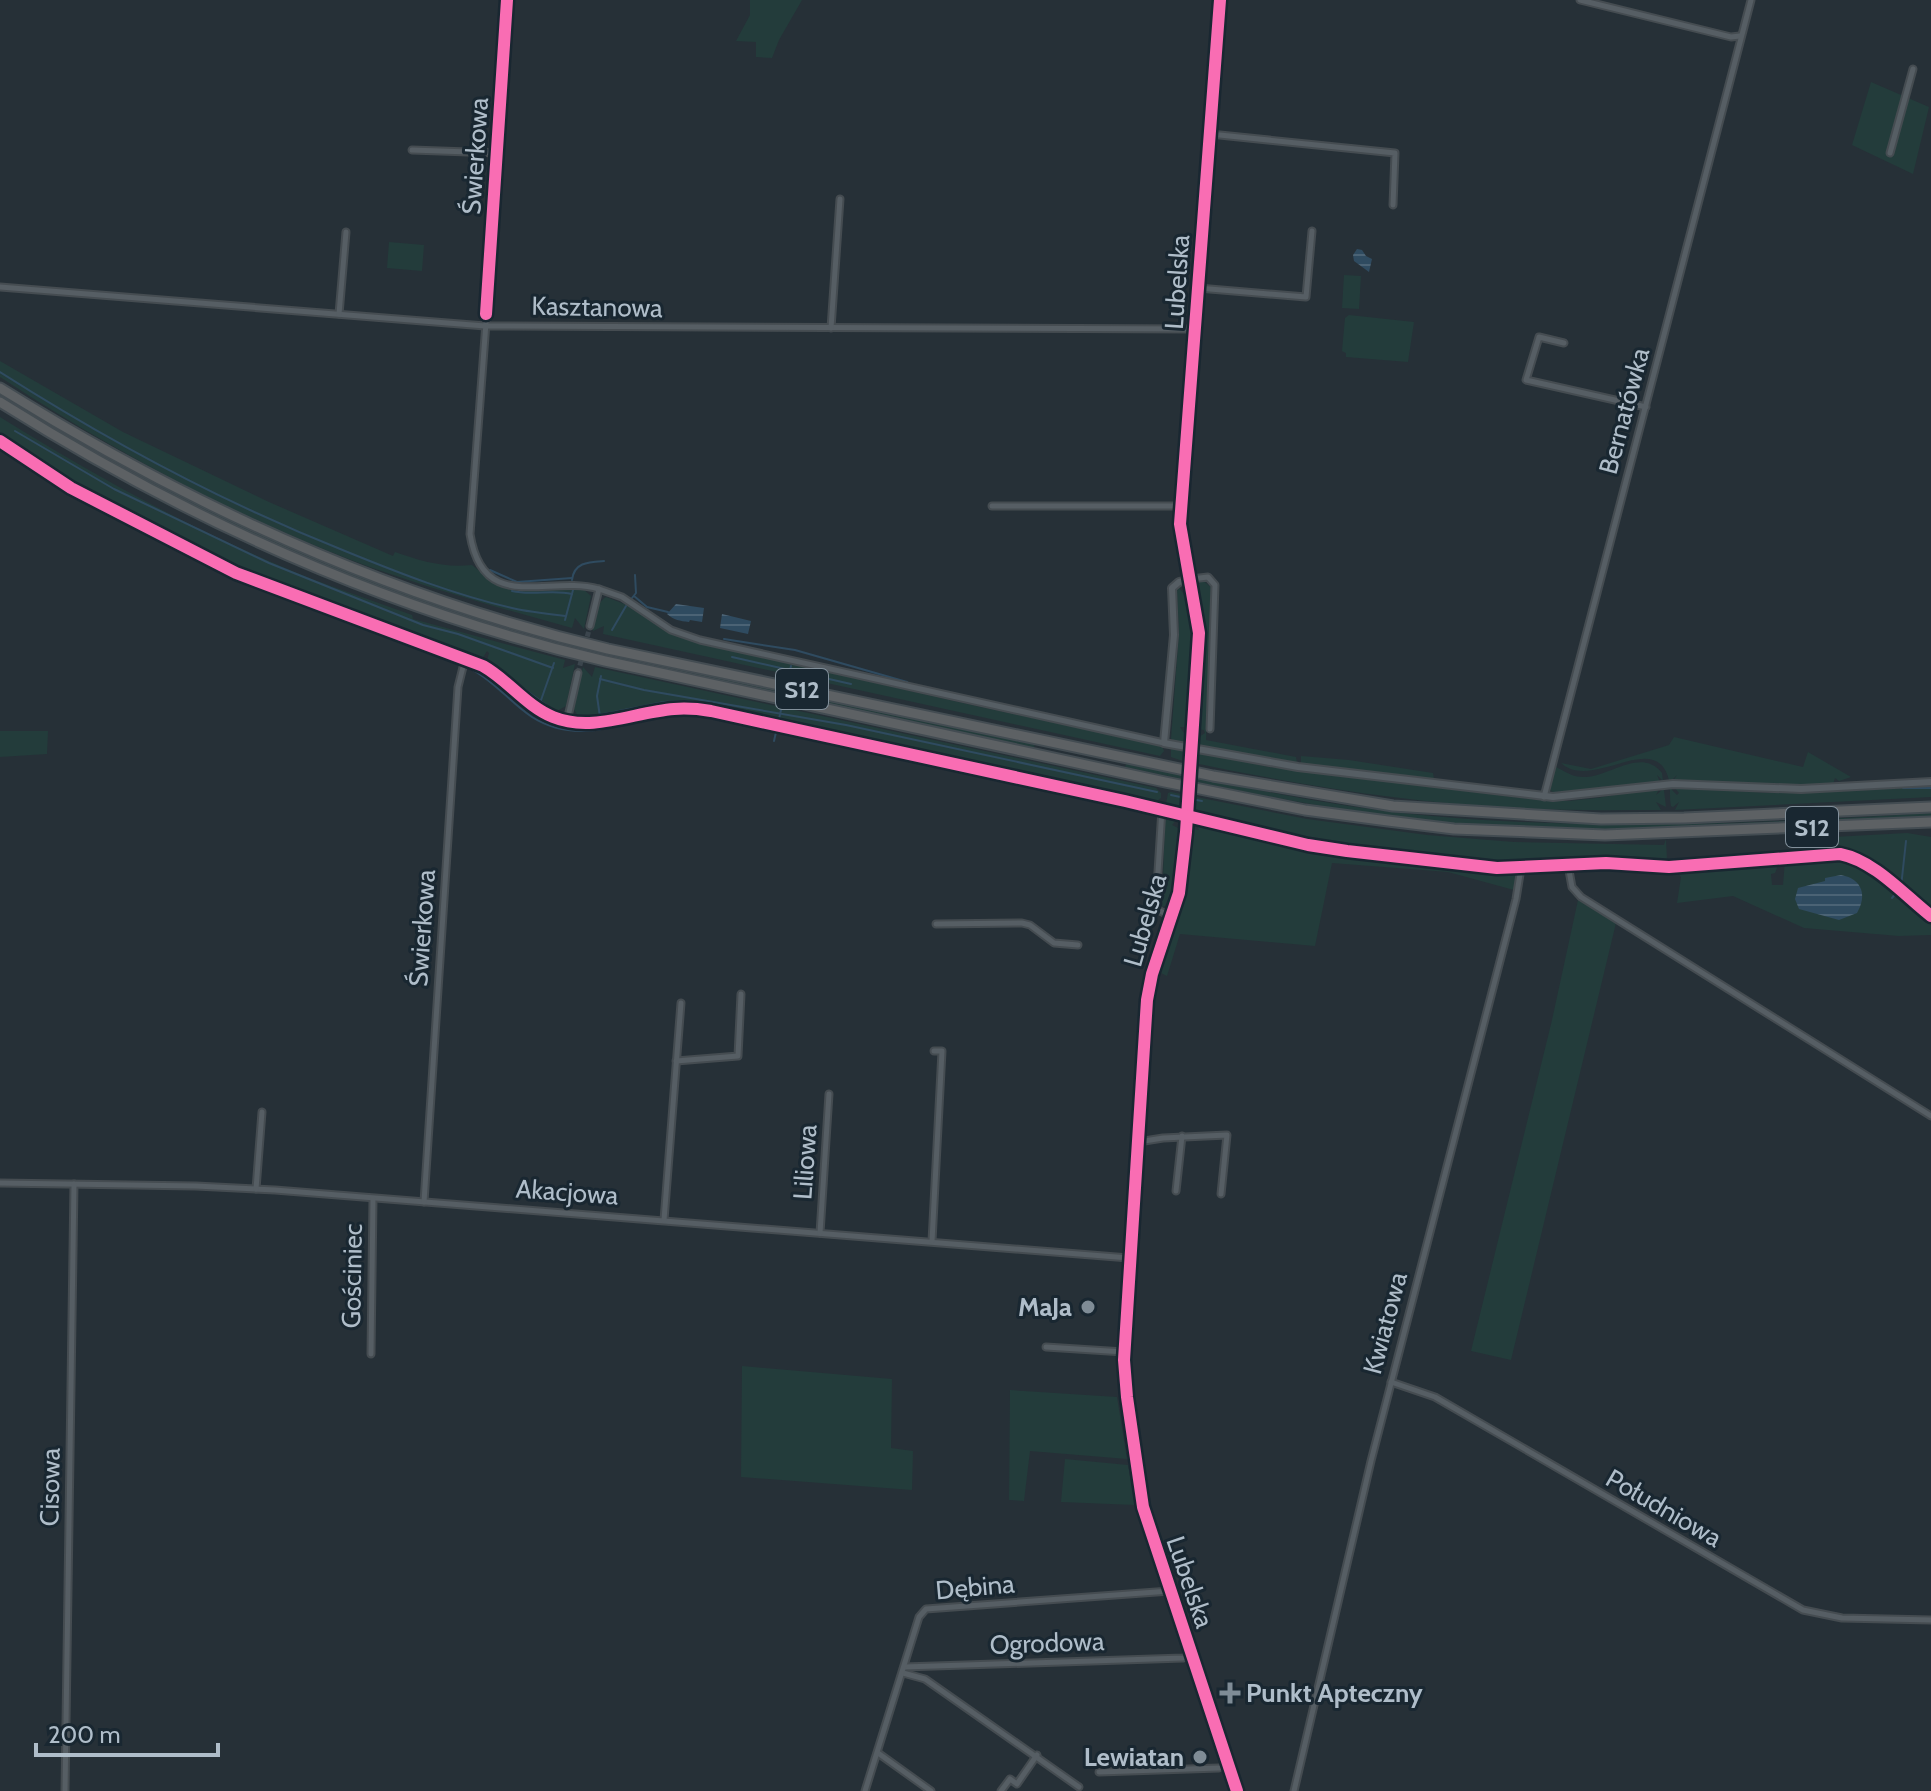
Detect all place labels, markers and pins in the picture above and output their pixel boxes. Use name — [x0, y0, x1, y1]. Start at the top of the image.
place label: MaJa — [1018, 1291, 1072, 1323]
marker: MaJa — [1079, 1298, 1097, 1316]
place label: Punkt Apteczny — [1246, 1677, 1423, 1709]
marker: Punkt Apteczny — [1221, 1684, 1239, 1702]
place label: Lewiatan — [1084, 1741, 1184, 1773]
marker: Lewiatan — [1191, 1748, 1209, 1766]

